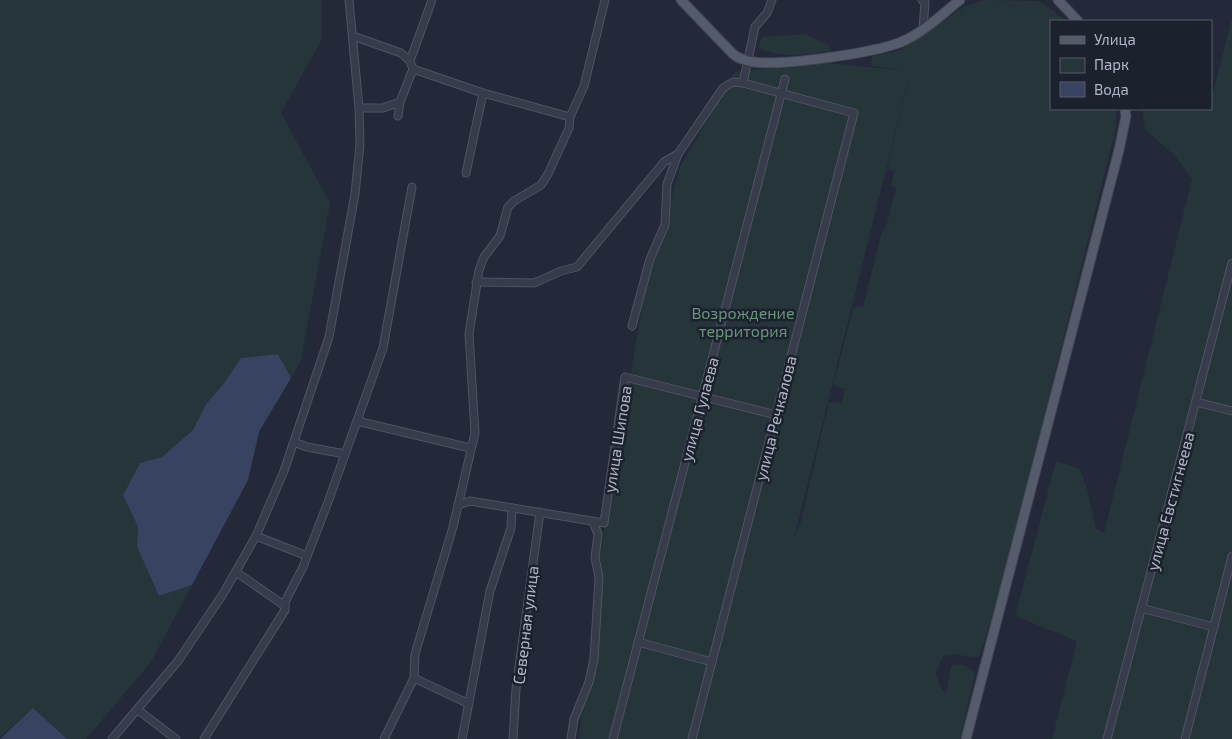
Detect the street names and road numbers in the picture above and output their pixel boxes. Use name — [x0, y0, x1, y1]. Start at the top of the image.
street label: улица Речкалова — [750, 354, 801, 483]
street label: улица Гулаева — [676, 355, 723, 464]
street label: улица Шипова — [599, 384, 636, 494]
street label: улица Евстигнеева — [1142, 430, 1199, 573]
street label: Северная улица — [508, 565, 543, 686]

